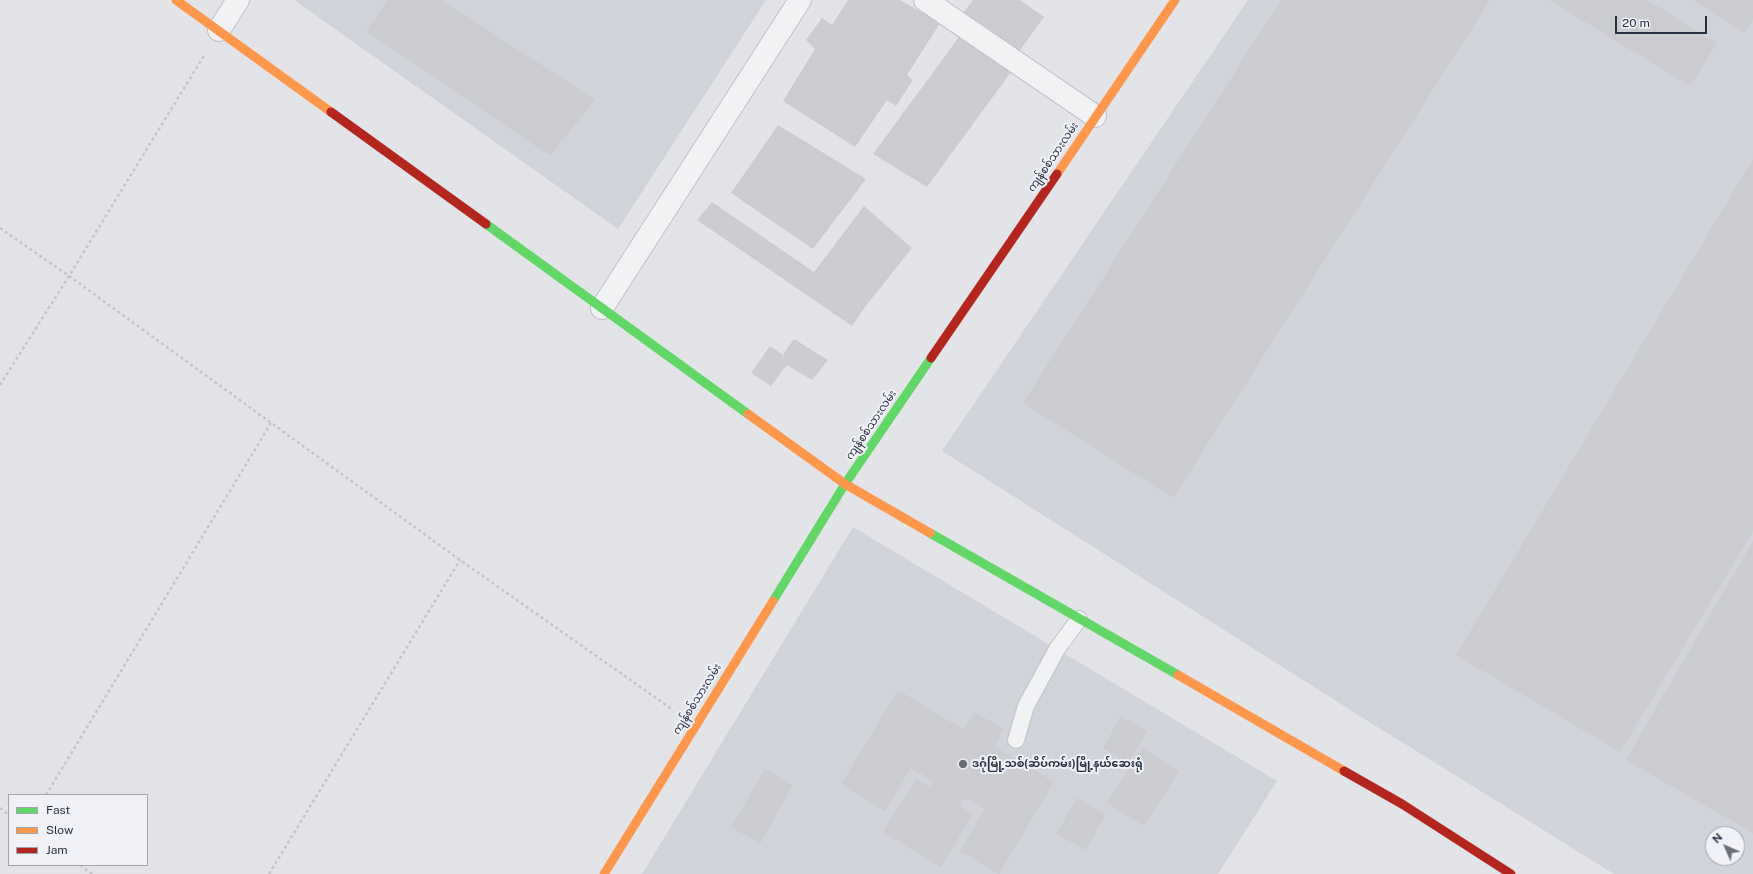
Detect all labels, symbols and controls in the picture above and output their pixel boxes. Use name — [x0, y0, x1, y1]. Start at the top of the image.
scale bar — [1617, 8, 1709, 34]
text: 20 m — [1622, 16, 1650, 30]
street label: ကျန်စစ်သားလမ်း — [1025, 120, 1081, 194]
street label: ကျန်စစ်သားလမ်း — [843, 388, 899, 462]
street label: ကျန်စစ်သားလမ်း — [670, 661, 724, 737]
place label: ဒဂုံမြို့သစ်(ဆိပ်ကမ်း)မြို့နယ်ဆေးရုံ — [972, 757, 1143, 771]
marker: ဒဂုံမြို့သစ်(ဆိပ်ကမ်း)မြို့နယ်ဆေးရုံ — [957, 758, 969, 770]
legend — [8, 794, 148, 866]
text: Fast — [46, 803, 70, 817]
text: Slow — [46, 823, 73, 837]
north arrow — [1705, 826, 1745, 866]
text: N — [1710, 831, 1725, 846]
text: Jam — [46, 843, 68, 857]

